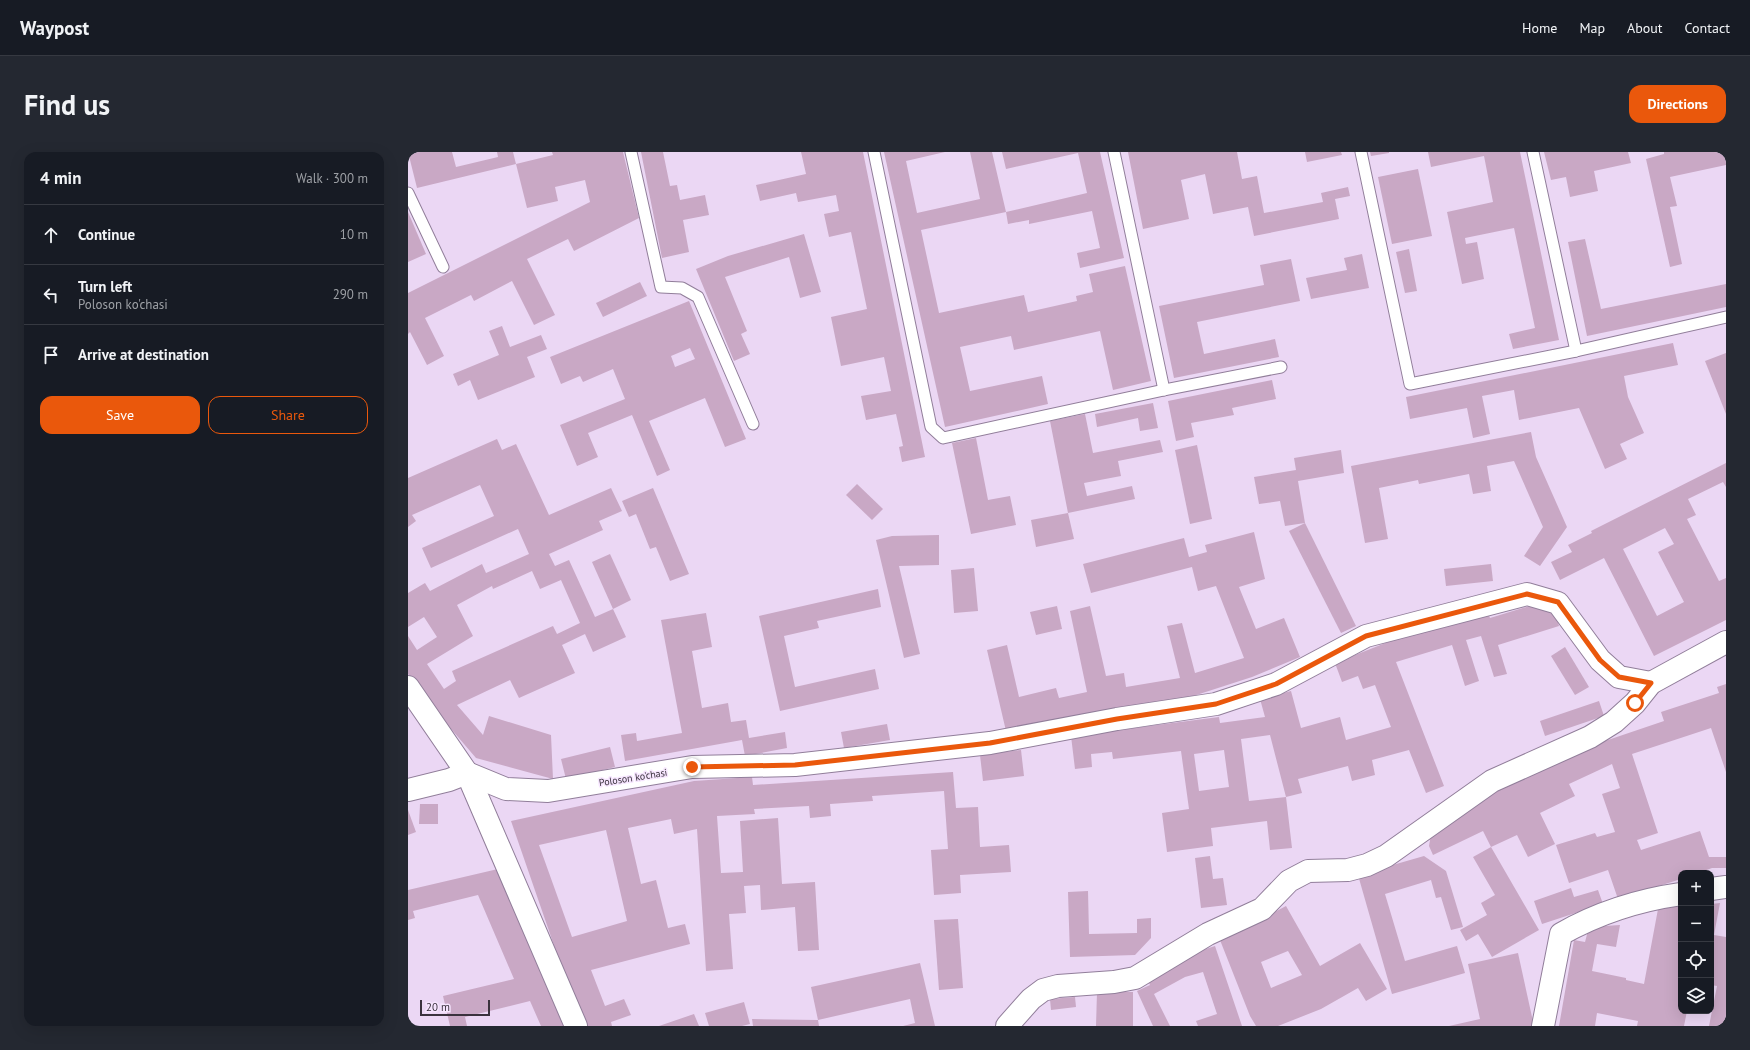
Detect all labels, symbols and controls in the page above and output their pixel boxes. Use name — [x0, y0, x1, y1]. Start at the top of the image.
text: Waypost — [20, 16, 89, 40]
text: Home — [1522, 19, 1557, 37]
text: Map — [1579, 19, 1605, 37]
text: About — [1627, 19, 1663, 37]
text: Contact — [1685, 19, 1730, 37]
button: Directions — [1629, 85, 1726, 123]
text: Find us — [24, 86, 110, 123]
text: 4 min — [40, 167, 81, 189]
text: Walk · 300 m — [296, 170, 368, 187]
icon: ahead — [40, 224, 62, 246]
text: Continue — [78, 225, 135, 244]
text: 10 m — [340, 226, 368, 243]
text: Turn left — [78, 277, 132, 296]
icon: left — [40, 284, 62, 306]
text: 290 m — [333, 286, 368, 303]
text: Poloson ko'chasi — [78, 296, 168, 313]
icon: arrive — [40, 344, 62, 366]
text: Arrive at destination — [78, 345, 209, 364]
button: Save — [40, 396, 200, 434]
button: Share — [208, 396, 368, 434]
route start — [1626, 694, 1644, 712]
route end — [683, 758, 701, 776]
street label: Poloson ko'chasi — [598, 766, 668, 789]
map controls — [1678, 870, 1714, 1014]
button: + — [1678, 870, 1714, 906]
button: − — [1678, 906, 1714, 942]
button: locate — [1678, 942, 1714, 978]
button: layers — [1678, 978, 1714, 1014]
scale bar — [420, 998, 490, 1017]
text: 20 m — [426, 1000, 450, 1014]

